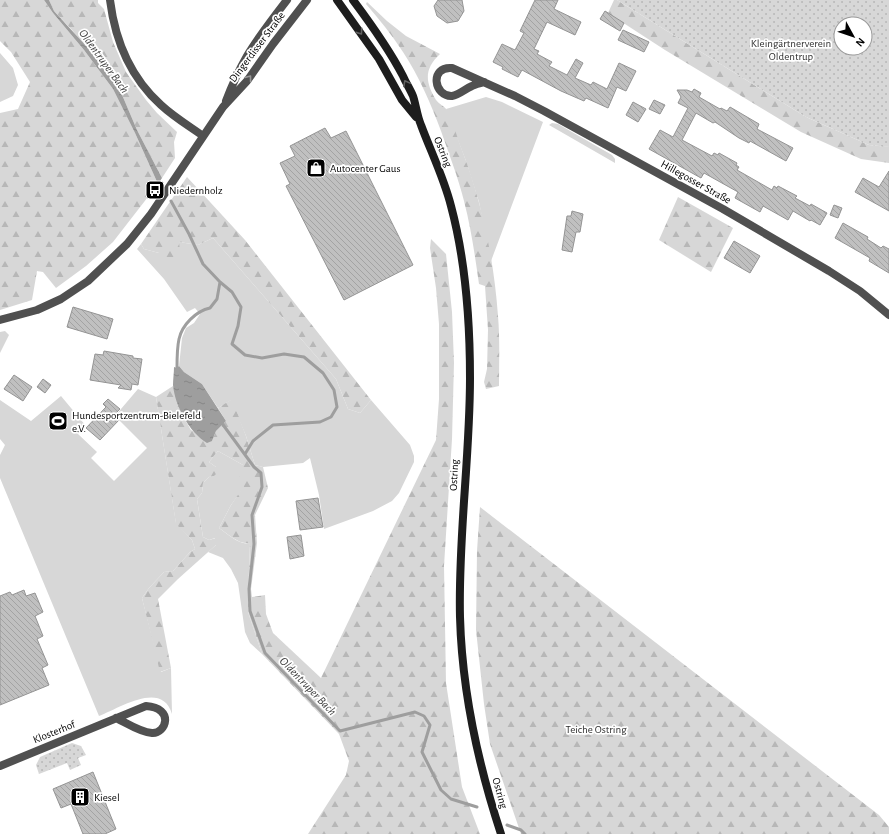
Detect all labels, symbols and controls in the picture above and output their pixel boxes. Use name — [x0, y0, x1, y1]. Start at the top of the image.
street label: Dingerdisser Straße — [227, 10, 287, 84]
north arrow — [833, 16, 873, 56]
water label: Oldentruper Bach — [76, 27, 131, 96]
one-way arrow — [355, 27, 362, 34]
text: N — [854, 36, 867, 49]
park label: Kleingärtnerverein Oldentrup — [751, 38, 831, 62]
one-way arrow — [244, 75, 251, 82]
one-way arrow — [403, 80, 411, 87]
street label: Ostring — [432, 135, 454, 169]
shop icon: Autocenter Gaus — [305, 157, 327, 179]
street label: Hillegosser Straße — [659, 158, 733, 206]
place label: Autocenter Gaus — [330, 163, 401, 174]
bus stop icon: Niedernholz — [144, 179, 166, 201]
place label: Niedernholz — [169, 185, 223, 196]
sports icon: Hundesportzentrum-Bielefeld e.V. — [47, 410, 69, 432]
place label: Hundesportzentrum-Bielefeld e.V. — [72, 410, 201, 434]
street label: Ostring — [448, 458, 460, 491]
water label: Oldentruper Bach — [277, 655, 339, 718]
street label: Klosterhof — [31, 718, 77, 745]
park label: Teiche Ostring — [565, 724, 627, 735]
street label: Ostring — [490, 776, 510, 810]
building icon: Kiesel — [69, 786, 91, 808]
place label: Kiesel — [94, 792, 120, 803]

